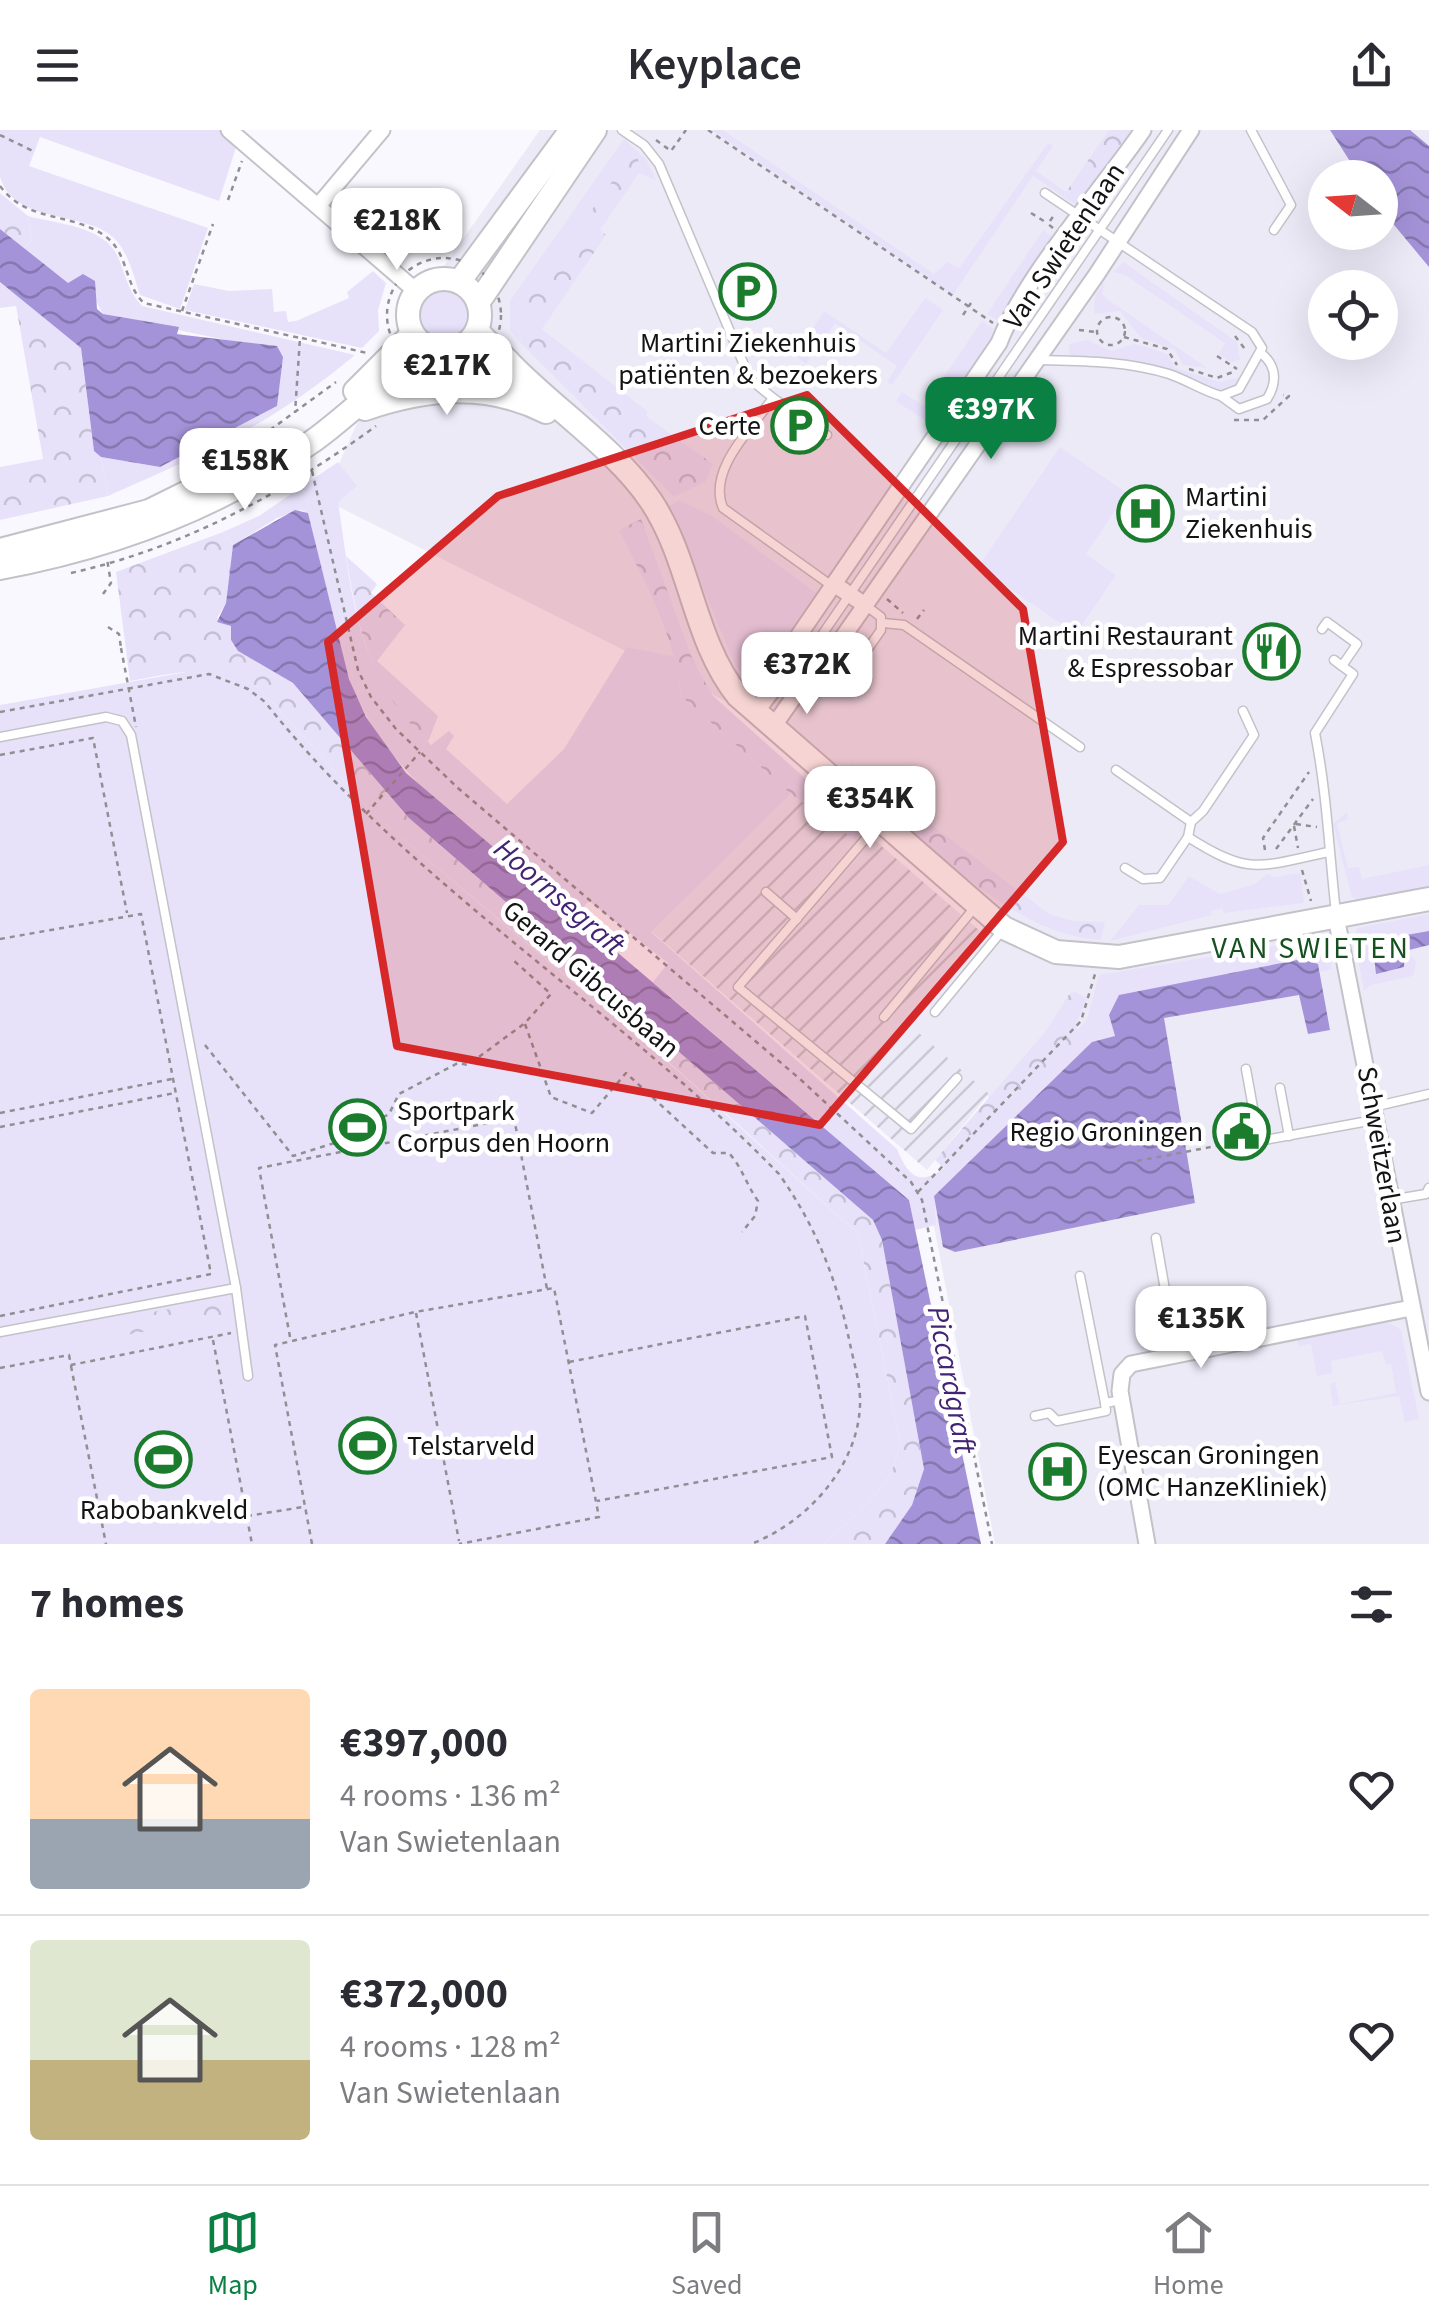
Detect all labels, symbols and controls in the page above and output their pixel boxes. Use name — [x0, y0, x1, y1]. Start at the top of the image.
text: Keyplace — [627, 33, 802, 97]
icon: menu — [30, 38, 85, 93]
icon: share — [1344, 38, 1399, 93]
street label: Van Swietenlaan — [993, 155, 1135, 337]
north arrow — [1308, 160, 1398, 250]
map controls — [1308, 160, 1398, 360]
pin: €218K — [327, 188, 467, 273]
text: €218K — [353, 197, 441, 243]
parking icon: Martini Ziekenhuis patiënten & bezoekers — [718, 262, 778, 322]
button: locate — [1308, 270, 1398, 360]
place label: Martini Ziekenhuis patiënten & bezoekers — [618, 323, 878, 395]
pin: €217K — [377, 333, 517, 418]
text: €217K — [403, 342, 491, 388]
pin: €397K — [921, 377, 1061, 462]
text: €397K — [947, 386, 1035, 432]
parking icon: Certe — [770, 396, 830, 456]
place label: Certe — [698, 406, 761, 446]
pin: €158K — [175, 428, 315, 513]
text: €158K — [201, 437, 289, 483]
place label: Martini Ziekenhuis — [1185, 477, 1313, 549]
hospital icon: Martini Ziekenhuis — [1116, 483, 1176, 543]
place label: Martini Restaurant & Espressobar — [1018, 616, 1234, 688]
restaurant icon: Martini Restaurant & Espressobar — [1242, 622, 1302, 682]
pin: €372K — [737, 632, 877, 717]
text: €372K — [763, 641, 851, 687]
pin: €354K — [800, 766, 940, 851]
text: €354K — [826, 775, 914, 821]
water label: Hoornsegraft — [484, 828, 635, 967]
street label: Gerard Gibcusbaan — [494, 891, 688, 1067]
district label: VAN SWIETEN — [1212, 927, 1410, 970]
street label: Schweitzerlaan — [1347, 1063, 1417, 1247]
place label: Sportpark Corpus den Hoorn — [397, 1091, 610, 1163]
sports icon: Sportpark Corpus den Hoorn — [328, 1097, 388, 1157]
public building icon: Regio Groningen — [1212, 1102, 1272, 1162]
place label: Regio Groningen — [1010, 1112, 1203, 1152]
pin: €135K — [1131, 1286, 1271, 1371]
text: €135K — [1157, 1295, 1245, 1341]
water label: Piccardgraft — [916, 1302, 987, 1459]
sports icon: Telstarveld — [338, 1416, 398, 1476]
place label: Telstarveld — [407, 1426, 535, 1466]
sports icon: Rabobankveld — [134, 1429, 194, 1489]
place label: Eyescan Groningen (OMC HanzeKliniek) — [1097, 1435, 1328, 1507]
hospital icon: Eyescan Groningen (OMC HanzeKliniek) — [1028, 1441, 1088, 1501]
place label: Rabobankveld — [80, 1490, 248, 1530]
text: 7 homes — [30, 1574, 184, 1634]
icon: filters — [1344, 1577, 1399, 1632]
text: €397,000 — [340, 1713, 508, 1773]
icon: home — [110, 1729, 230, 1849]
icon: heart — [1344, 1762, 1399, 1817]
text: 4 rooms · 136 m² — [340, 1773, 561, 1819]
text: Van Swietenlaan — [340, 1819, 561, 1865]
text: €372,000 — [340, 1964, 508, 2024]
icon: home — [110, 1980, 230, 2100]
icon: heart — [1344, 2013, 1399, 2068]
text: 4 rooms · 128 m² — [340, 2024, 561, 2070]
text: Van Swietenlaan — [340, 2070, 561, 2116]
tab: Map — [205, 2205, 260, 2305]
tab: Saved — [671, 2205, 742, 2305]
tab: Home — [1153, 2205, 1224, 2305]

